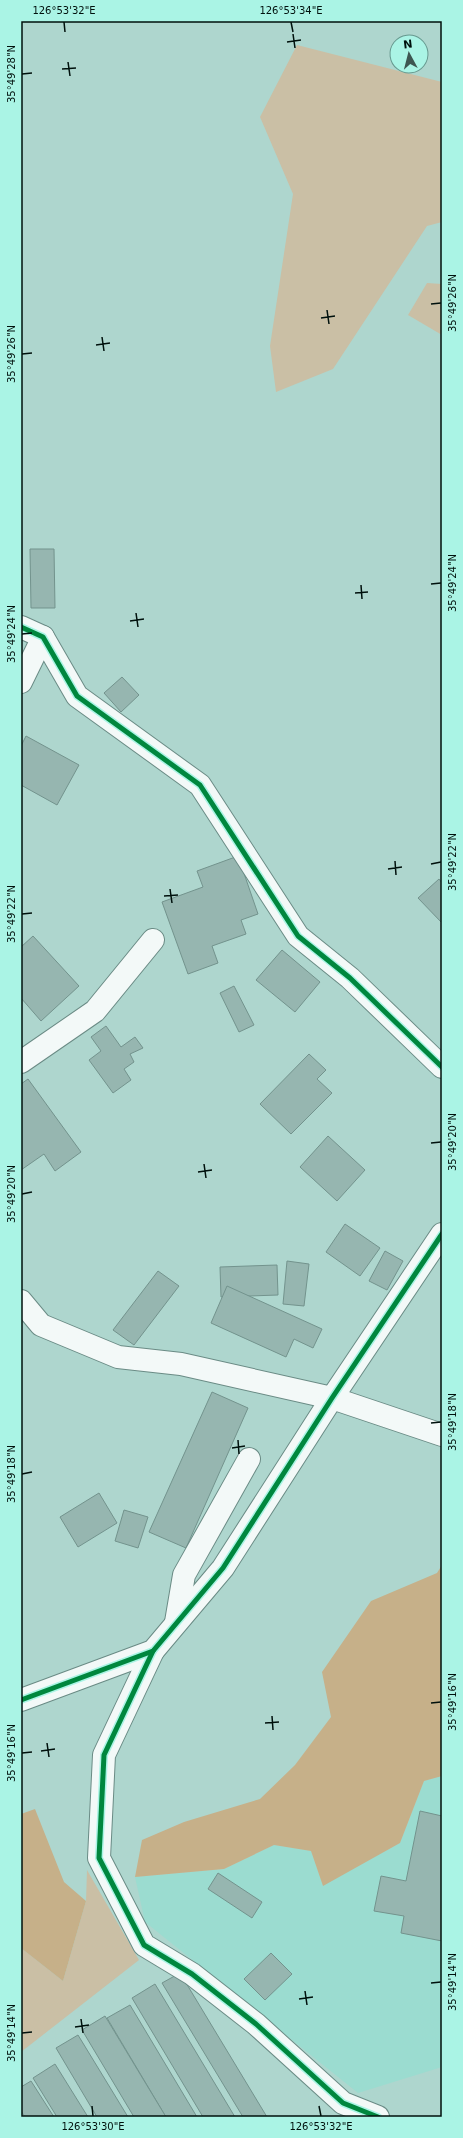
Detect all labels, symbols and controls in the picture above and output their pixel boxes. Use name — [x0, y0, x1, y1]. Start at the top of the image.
text: 126°53'32"E — [32, 5, 96, 16]
text: 126°53'34"E — [259, 5, 323, 16]
north arrow — [389, 34, 429, 74]
text: N — [402, 38, 413, 52]
text: 35°49'28"N — [6, 45, 17, 103]
text: 35°49'26"N — [447, 274, 458, 332]
text: 35°49'26"N — [6, 325, 17, 383]
text: 35°49'24"N — [447, 554, 458, 612]
text: 35°49'24"N — [6, 605, 17, 663]
text: 35°49'22"N — [447, 833, 458, 891]
text: 35°49'22"N — [6, 885, 17, 943]
text: 35°49'20"N — [447, 1113, 458, 1171]
text: 35°49'20"N — [6, 1165, 17, 1223]
text: 35°49'18"N — [447, 1393, 458, 1451]
text: 35°49'18"N — [6, 1445, 17, 1503]
text: 35°49'16"N — [447, 1673, 458, 1731]
text: 35°49'16"N — [6, 1724, 17, 1782]
text: 35°49'14"N — [447, 1953, 458, 2011]
text: 35°49'14"N — [6, 2004, 17, 2062]
text: 126°53'30"E — [61, 2121, 125, 2132]
text: 126°53'32"E — [289, 2121, 353, 2132]

